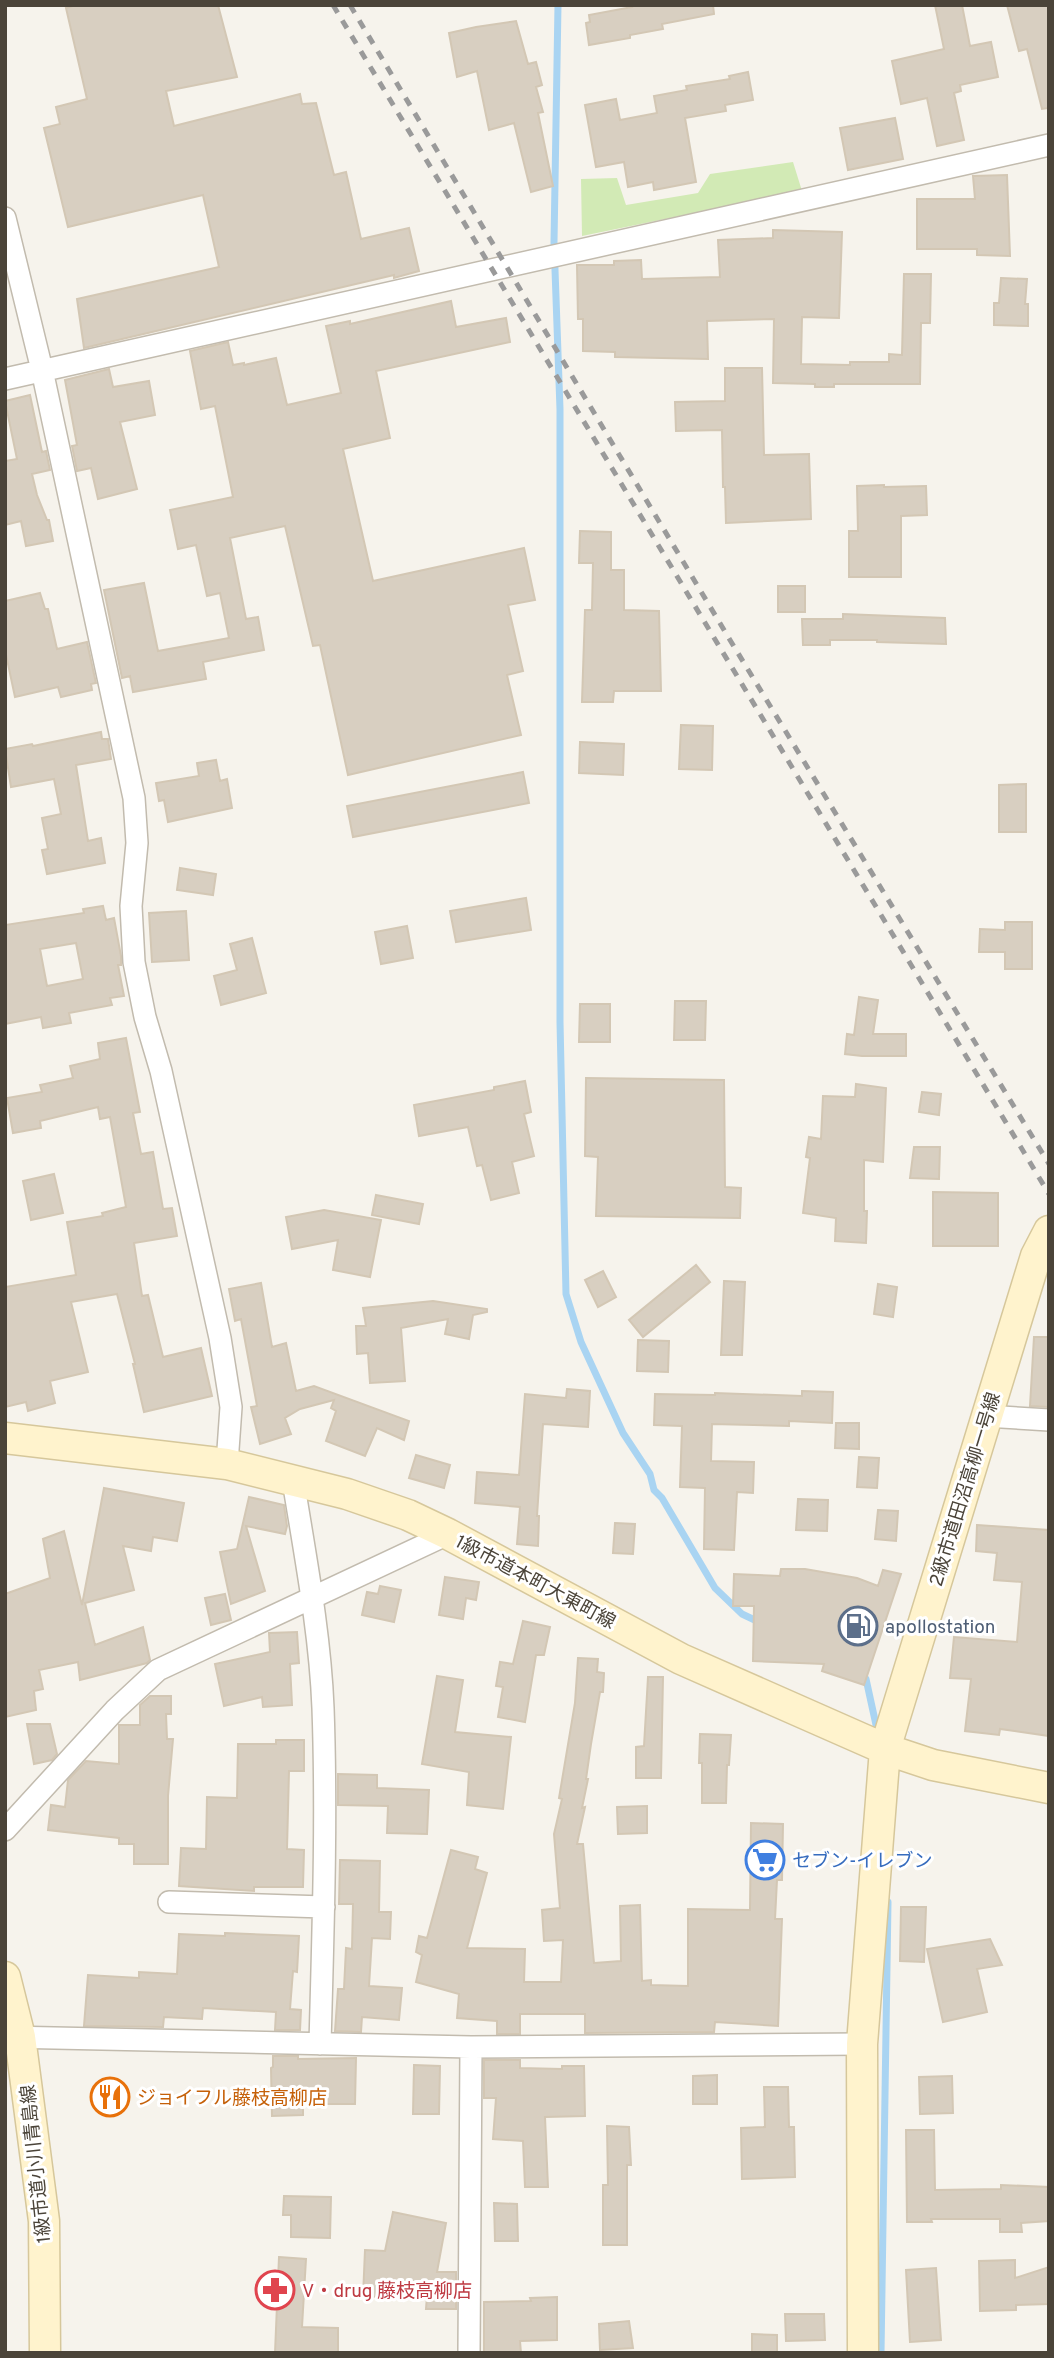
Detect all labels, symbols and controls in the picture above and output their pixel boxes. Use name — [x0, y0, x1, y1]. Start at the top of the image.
street label: 2級市道田沼高柳一号線 — [925, 1390, 1007, 1590]
street label: 1級市道本町大東町線 — [451, 1530, 619, 1635]
fuel station icon: apollostation — [837, 1605, 879, 1647]
place label: apollostation — [885, 1616, 996, 1640]
supermarket icon: セブン-イレブン — [744, 1839, 786, 1881]
place label: セブン-イレブン — [792, 1850, 933, 1874]
restaurant icon: ジョイフル藤枝高柳店 — [89, 2076, 131, 2118]
street label: 1級市道小川青島線 — [17, 2083, 57, 2244]
place label: ジョイフル藤枝高柳店 — [137, 2087, 327, 2111]
pharmacy icon: V・drug 藤枝高柳店 — [254, 2269, 296, 2311]
place label: V・drug 藤枝高柳店 — [302, 2280, 472, 2304]

